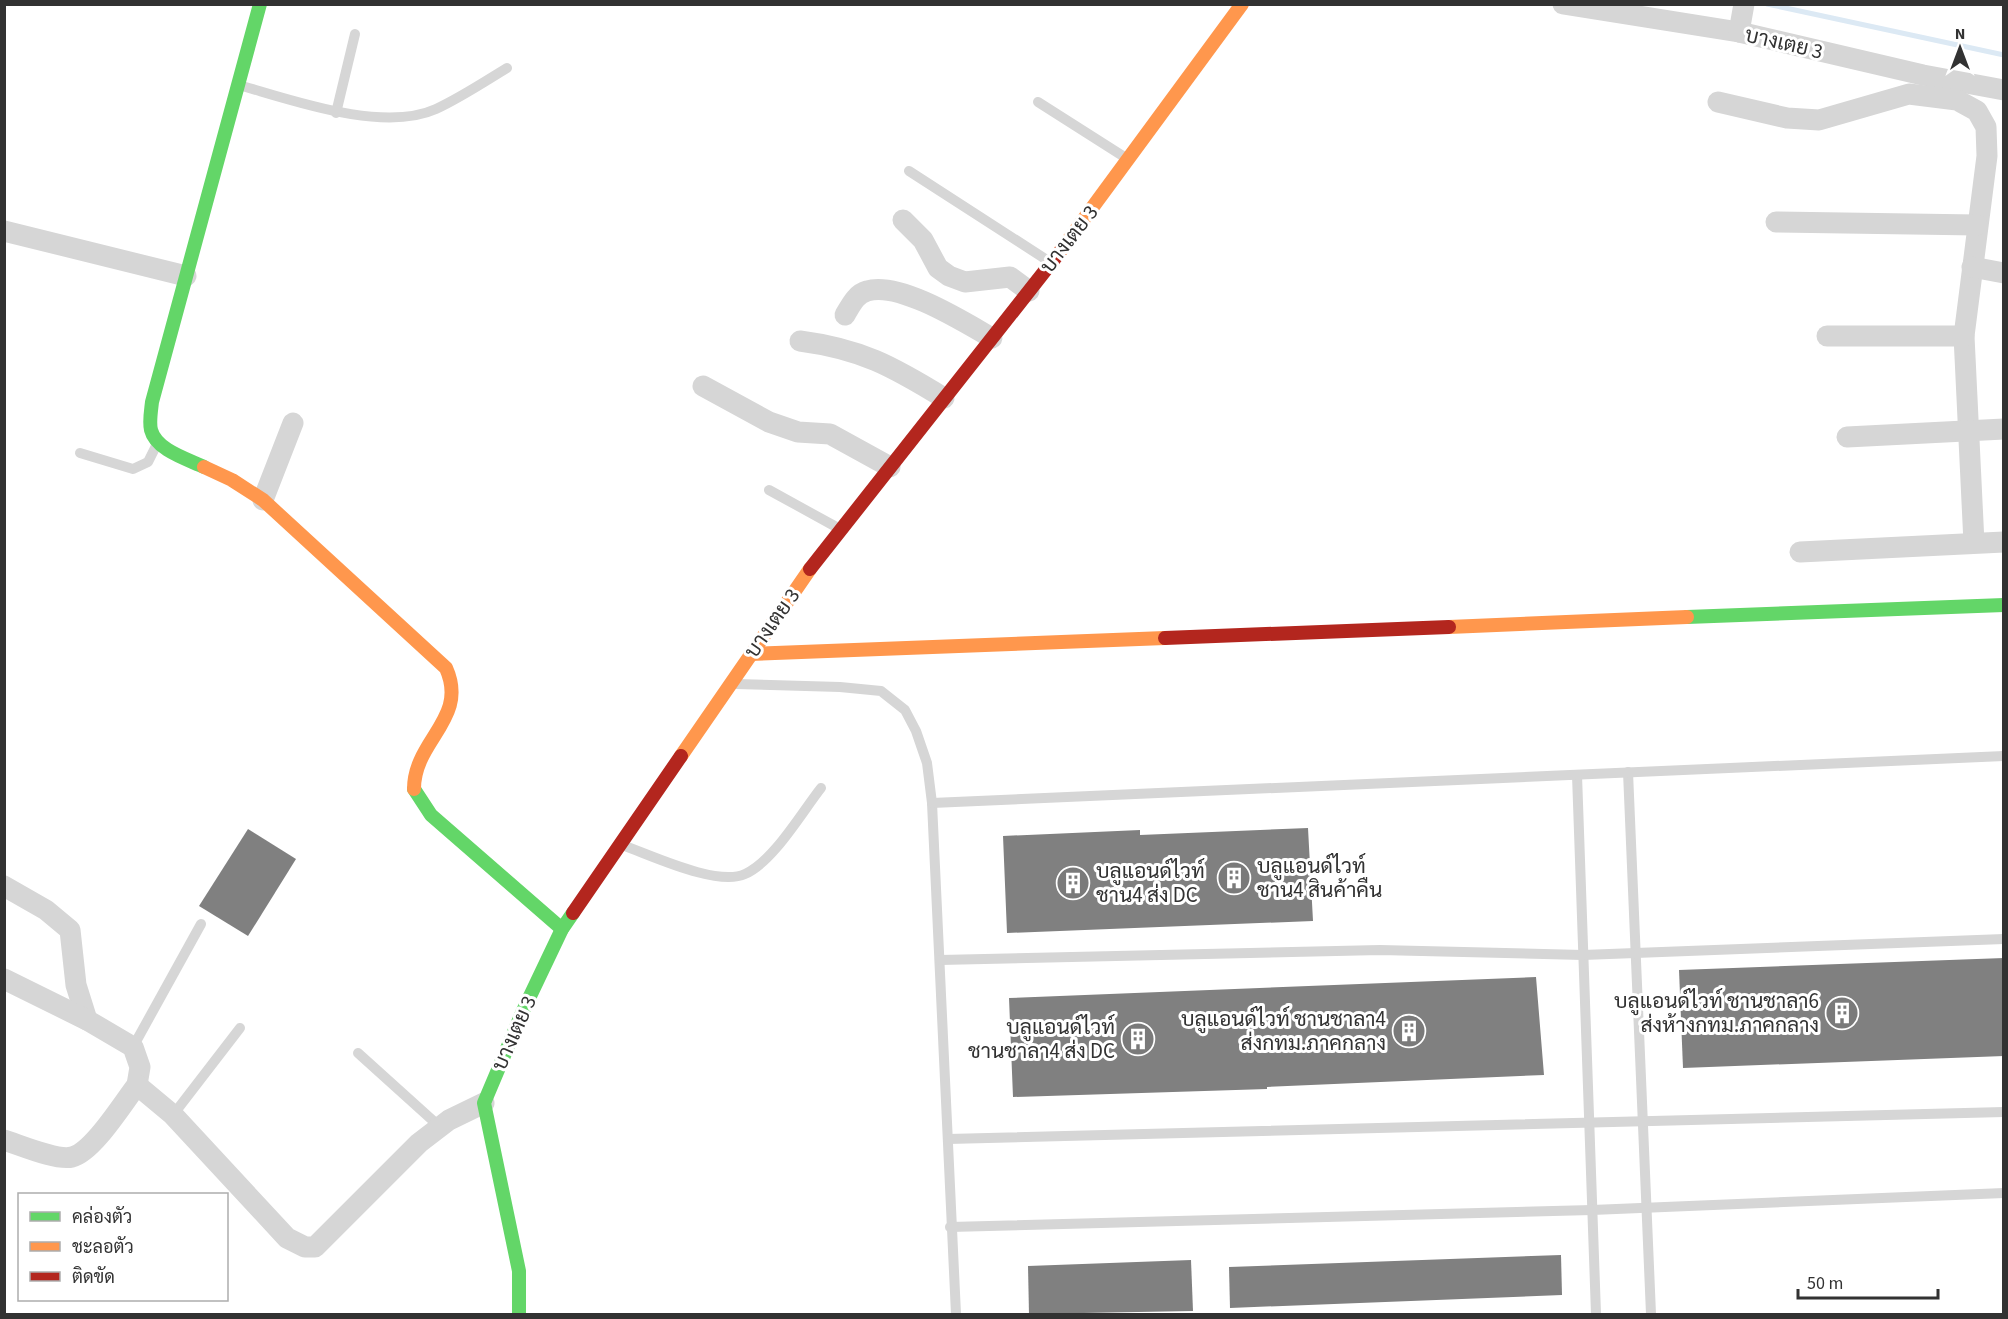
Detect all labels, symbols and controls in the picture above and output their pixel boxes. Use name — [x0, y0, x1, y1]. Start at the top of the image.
north arrow — [1930, 18, 1990, 78]
street label: บางเตย 3 — [1742, 19, 1826, 67]
text: N — [1955, 23, 1965, 45]
street label: บางเตย 3 — [1033, 199, 1105, 279]
street label: บางเตย 3 — [737, 582, 807, 664]
place label: บลูแอนด์ไวท์ ชาน4 สินค้าคืน — [1257, 851, 1382, 905]
place label: บลูแอนด์ไวท์ ชาน4 ส่ง DC — [1096, 856, 1205, 910]
building icon: บลูแอนด์ไวท์ ชาน4 สินค้าคืน — [1216, 860, 1252, 896]
building icon: บลูแอนด์ไวท์ ชาน4 ส่ง DC — [1055, 865, 1091, 901]
place label: บลูแอนด์ไวท์ ชานชาลา6 ส่งห้างกทม.ภาคกลาง — [1614, 986, 1819, 1040]
street label: บางเตย 3 — [484, 991, 544, 1075]
building icon: บลูแอนด์ไวท์ ชานชาลา6 ส่งห้างกทม.ภาคกลาง — [1824, 995, 1860, 1031]
place label: บลูแอนด์ไวท์ ชานชาลา4 ส่งกทม.ภาคกลาง — [1181, 1004, 1386, 1058]
place label: บลูแอนด์ไวท์ ชานชาลา4 ส่ง DC — [968, 1012, 1115, 1066]
building icon: บลูแอนด์ไวท์ ชานชาลา4 ส่งกทม.ภาคกลาง — [1391, 1013, 1427, 1049]
building icon: บลูแอนด์ไวท์ ชานชาลา4 ส่ง DC — [1120, 1021, 1156, 1057]
legend — [18, 1193, 228, 1301]
text: คล่องตัว — [72, 1205, 132, 1230]
text: ชะลอตัว — [72, 1235, 134, 1260]
scale bar — [1798, 1262, 1938, 1300]
text: ติดขัด — [72, 1265, 115, 1290]
text: 50 m — [1807, 1271, 1843, 1296]

